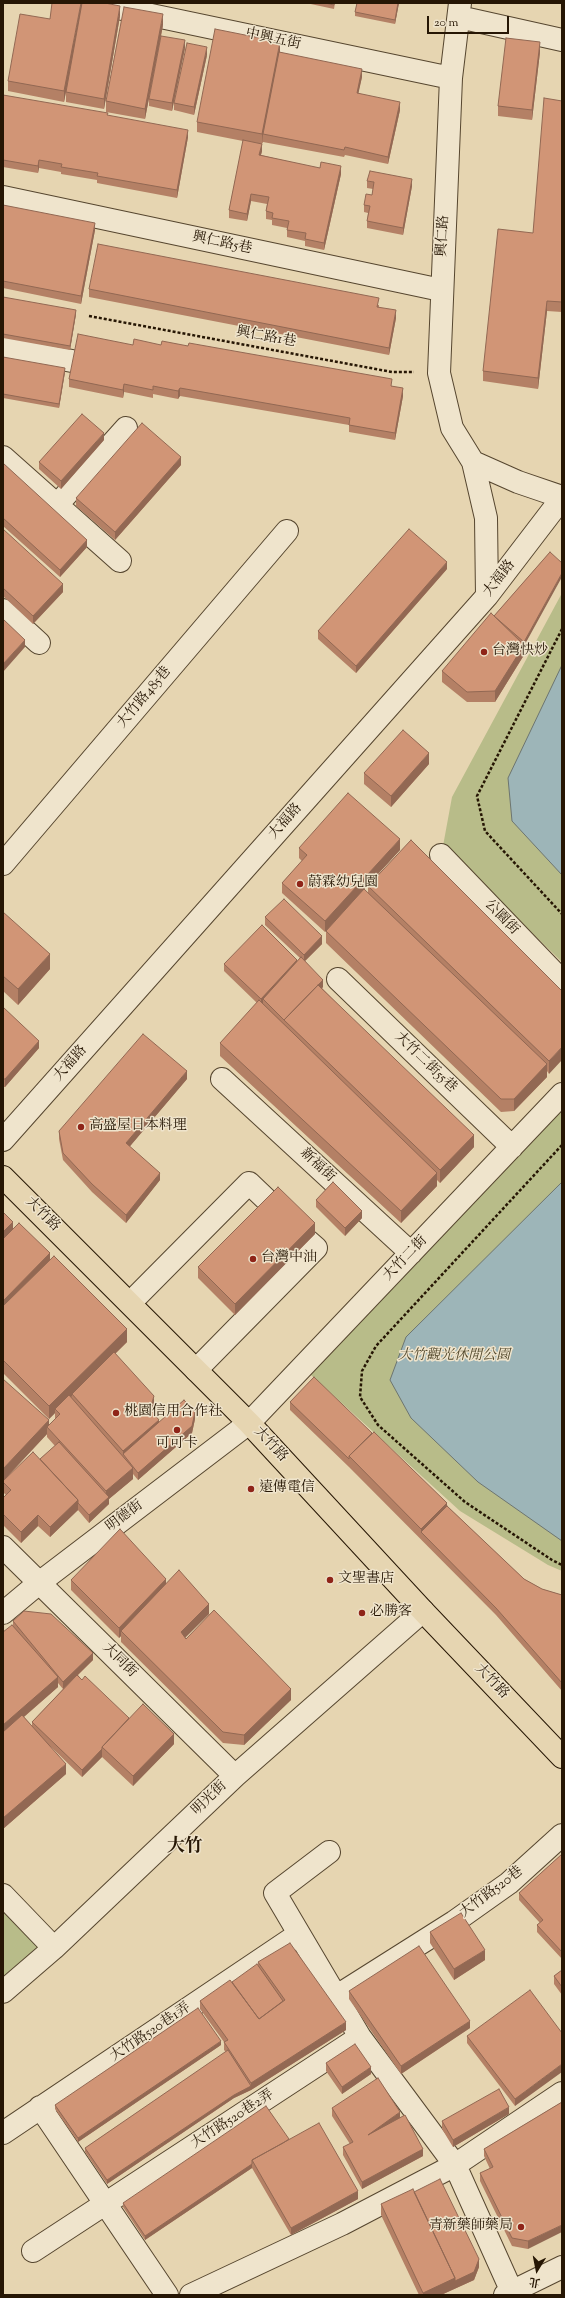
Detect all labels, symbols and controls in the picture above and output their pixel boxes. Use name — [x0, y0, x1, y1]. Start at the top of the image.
scale bar — [429, 8, 511, 34]
text: 20 m — [434, 14, 458, 32]
street label: 中興五街 — [244, 26, 302, 54]
street label: 興仁路 — [435, 215, 453, 257]
street label: 興仁路5巷 — [191, 229, 253, 259]
street label: 興仁路1巷 — [235, 324, 297, 352]
street label: 大福路 — [480, 557, 520, 601]
place label: 台灣快炒 — [492, 644, 548, 660]
marker: 台灣快炒 — [479, 647, 489, 657]
street label: 大竹路485巷 — [115, 664, 175, 732]
street label: 大福路 — [266, 801, 306, 843]
place label: 蔚霖幼兒園 — [308, 876, 378, 892]
marker: 蔚霖幼兒園 — [295, 879, 305, 889]
street label: 公園街 — [480, 897, 522, 939]
street label: 大竹二街55巷 — [390, 1029, 460, 1097]
street label: 大福路 — [51, 1043, 91, 1085]
place label: 高盛屋日本料理 — [89, 1119, 187, 1135]
marker: 高盛屋日本料理 — [76, 1122, 86, 1132]
street label: 新福街 — [296, 1146, 338, 1186]
street label: 大竹路 — [21, 1194, 63, 1236]
street label: 大竹二街 — [381, 1233, 431, 1285]
place label: 台灣中油 — [261, 1251, 317, 1267]
marker: 台灣中油 — [248, 1254, 258, 1264]
park label: 大竹觀光休閒公園 — [398, 1349, 510, 1365]
place label: 桃園信用合作社 — [124, 1405, 222, 1421]
marker: 桃園信用合作社 — [111, 1408, 121, 1418]
street label: 大竹路 — [250, 1424, 290, 1466]
marker: 可可卡 — [172, 1425, 182, 1435]
place label: 可可卡 — [156, 1437, 198, 1453]
place label: 遠傳電信 — [259, 1481, 315, 1497]
marker: 遠傳電信 — [246, 1484, 256, 1494]
street label: 明德街 — [103, 1498, 147, 1536]
place label: 文聖書店 — [338, 1572, 394, 1588]
marker: 文聖書店 — [325, 1575, 335, 1585]
place label: 必勝客 — [370, 1605, 412, 1621]
marker: 必勝客 — [357, 1608, 367, 1618]
street label: 大同街 — [98, 1640, 140, 1682]
street label: 大竹路 — [470, 1661, 512, 1703]
street label: 明光街 — [189, 1778, 231, 1820]
district label: 大竹 — [167, 1837, 203, 1859]
street label: 大竹路520巷 — [457, 1864, 527, 1922]
street label: 大竹路520巷1弄 — [108, 2000, 194, 2066]
street label: 大竹路520巷2弄 — [188, 2087, 278, 2153]
place label: 青新藥師藥局 — [429, 2219, 513, 2235]
marker: 青新藥師藥局 — [516, 2222, 526, 2232]
north arrow — [517, 2250, 557, 2290]
text: 北 — [528, 2273, 542, 2291]

